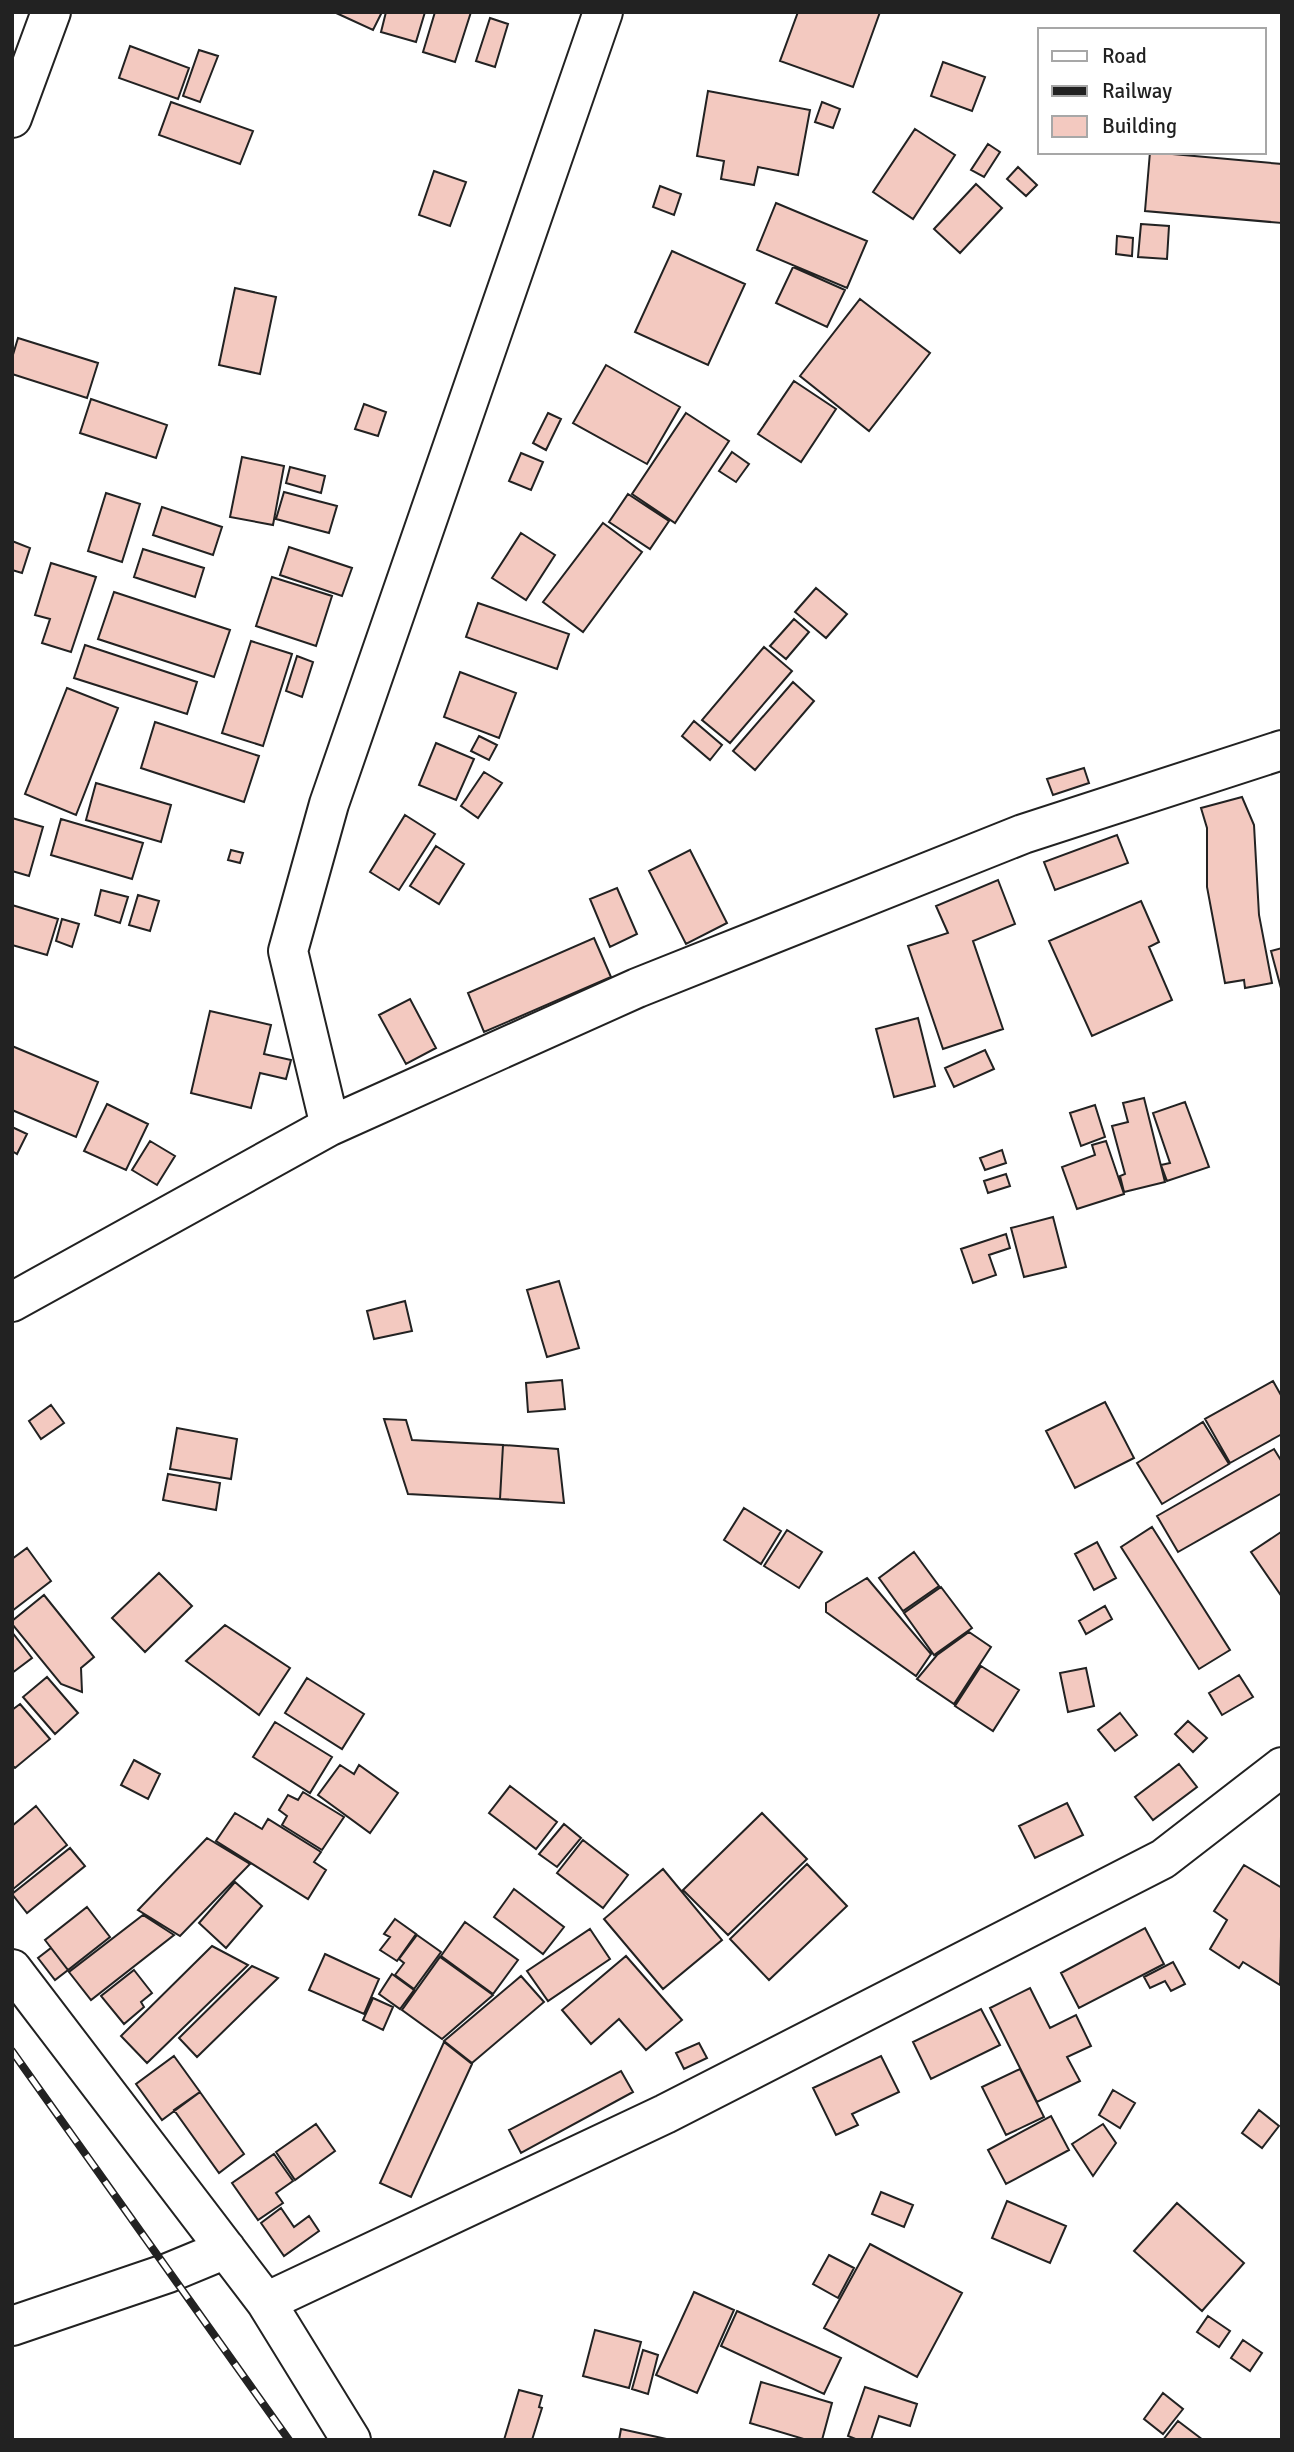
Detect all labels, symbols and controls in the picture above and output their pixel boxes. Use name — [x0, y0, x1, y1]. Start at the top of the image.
legend — [1038, 28, 1266, 154]
text: Road — [1102, 43, 1147, 69]
text: Railway — [1102, 78, 1172, 104]
text: Building — [1102, 113, 1177, 139]

